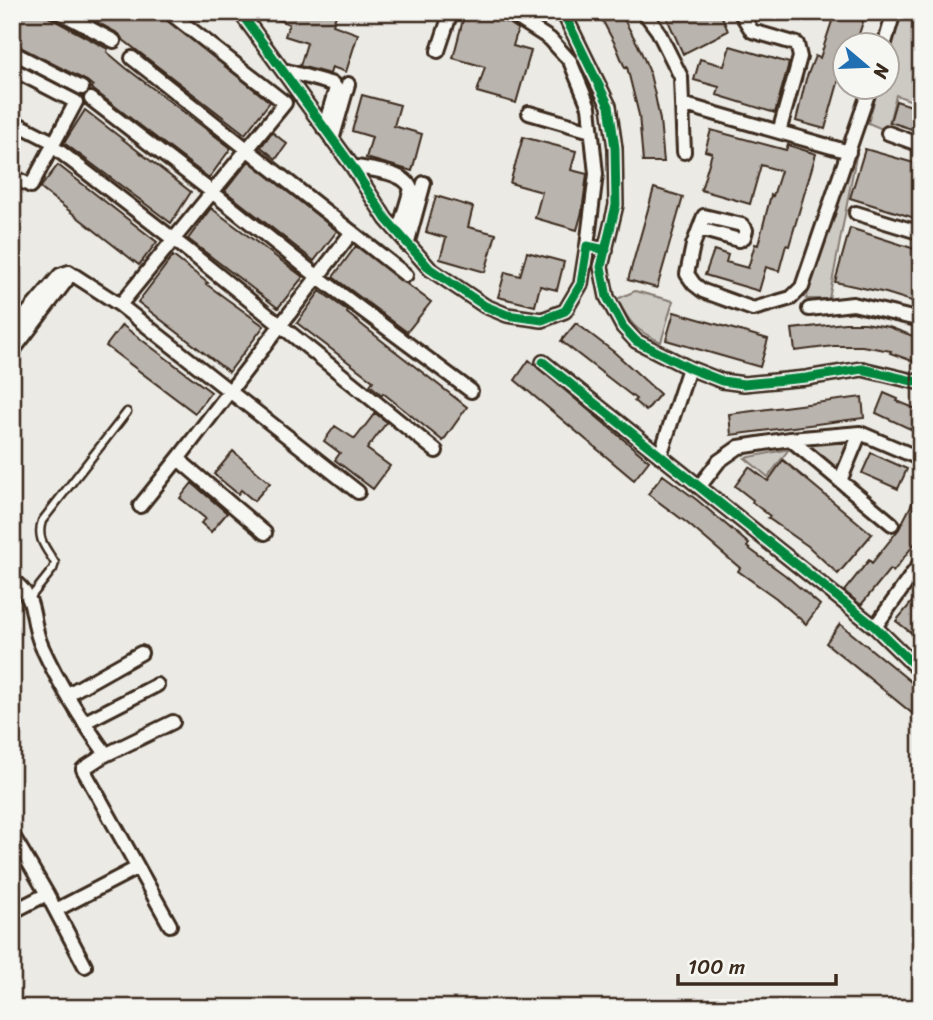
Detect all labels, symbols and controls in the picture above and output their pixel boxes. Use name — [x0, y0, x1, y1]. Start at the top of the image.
north arrow — [832, 32, 902, 102]
text: N — [864, 59, 900, 84]
scale bar — [678, 943, 835, 987]
text: 100 m — [688, 948, 745, 986]

